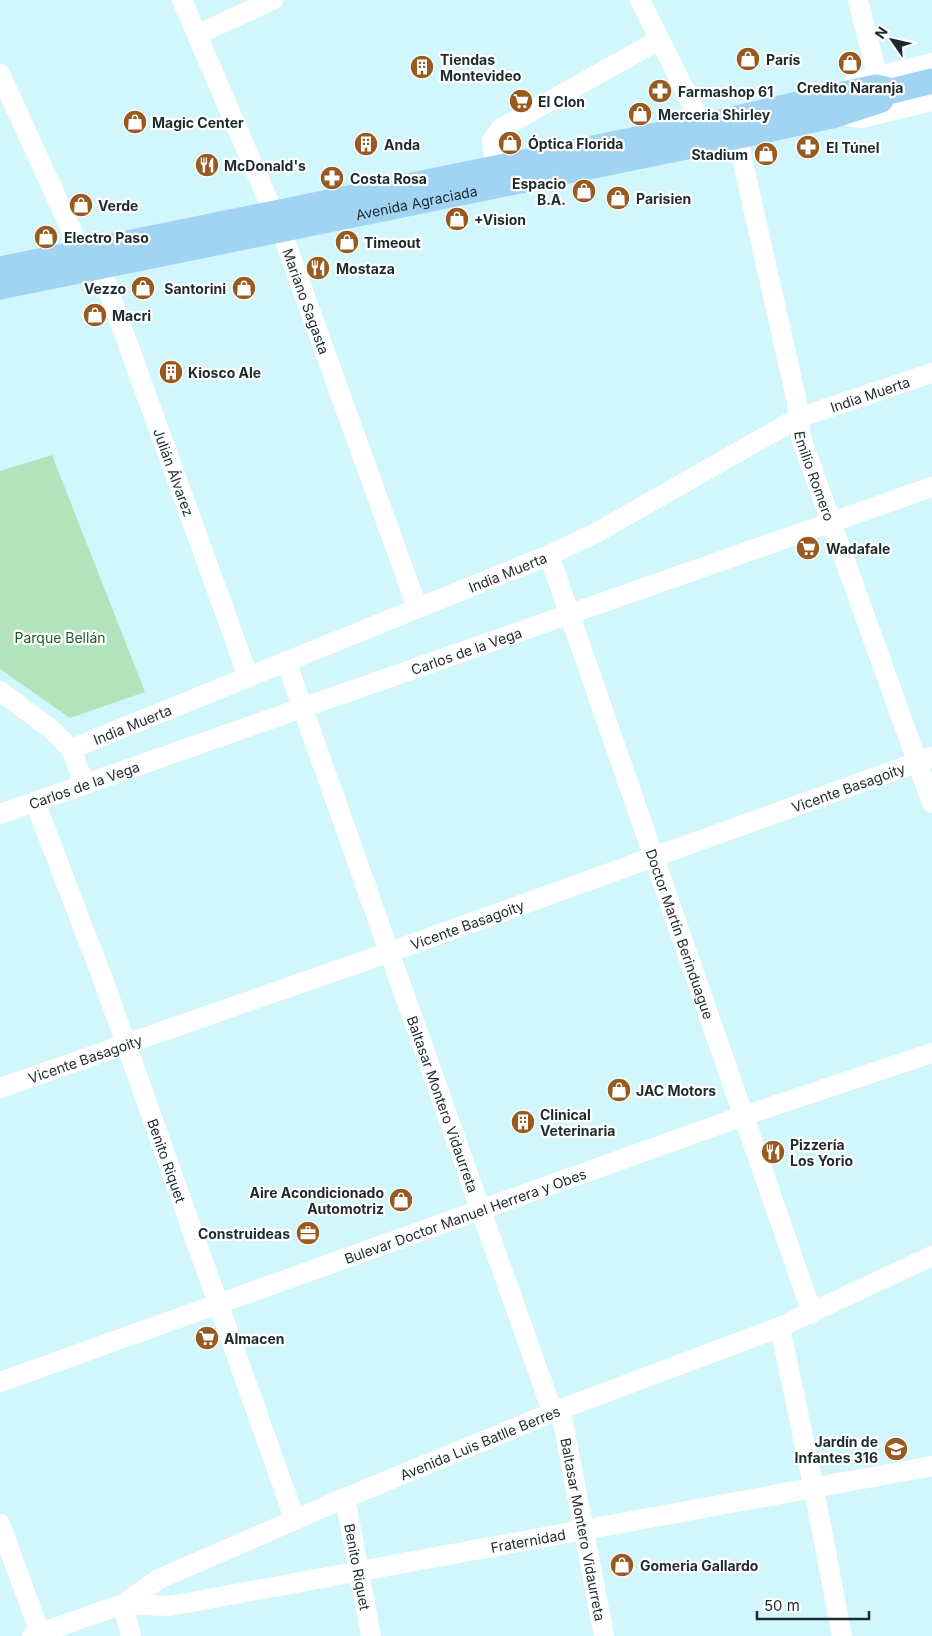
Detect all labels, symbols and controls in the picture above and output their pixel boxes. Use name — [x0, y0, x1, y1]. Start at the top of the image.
north arrow — [867, 15, 917, 65]
text: N — [871, 23, 891, 42]
shop icon: París — [735, 46, 761, 72]
shop icon: Credito Naranja — [837, 50, 863, 76]
place label: Tiendas Montevideo — [440, 51, 522, 84]
place label: París — [766, 51, 801, 68]
building icon: Tiendas Montevideo — [409, 54, 435, 80]
pharmacy icon: Farmashop 61 — [647, 78, 673, 104]
place label: Credito Naranja — [797, 79, 903, 96]
place label: Farmashop 61 — [678, 83, 773, 100]
supermarket icon: El Clon — [508, 88, 534, 114]
place label: El Clon — [538, 93, 585, 110]
shop icon: Merceria Shirley — [627, 101, 653, 127]
place label: Merceria Shirley — [658, 106, 771, 123]
shop icon: Magic Center — [122, 109, 148, 135]
place label: Magic Center — [152, 114, 244, 131]
shop icon: Óptica Florida — [497, 130, 523, 156]
building icon: Anda — [353, 131, 379, 157]
pharmacy icon: El Túnel — [795, 134, 821, 160]
place label: Óptica Florida — [528, 135, 624, 152]
place label: Anda — [384, 136, 420, 153]
place label: El Túnel — [826, 139, 880, 156]
shop icon: Stadium — [753, 141, 779, 167]
place label: Stadium — [691, 146, 748, 163]
restaurant icon: McDonald's — [194, 152, 220, 178]
place label: McDonald's — [224, 157, 306, 174]
pharmacy icon: Costa Rosa — [319, 165, 345, 191]
place label: Costa Rosa — [350, 170, 427, 187]
place label: Espacio B.A. — [512, 175, 566, 208]
shop icon: Espacio B.A. — [571, 178, 597, 204]
street label: Avenida Agraciada — [354, 181, 479, 223]
shop icon: Parisien — [605, 185, 631, 211]
place label: Parisien — [636, 190, 691, 207]
shop icon: Verde — [68, 192, 94, 218]
place label: Verde — [98, 197, 138, 214]
shop icon: +Vision — [444, 206, 470, 232]
place label: +Vision — [474, 211, 526, 228]
shop icon: Electro Paso — [33, 224, 59, 250]
place label: Electro Paso — [64, 229, 149, 246]
shop icon: Timeout — [334, 229, 360, 255]
place label: Timeout — [364, 234, 421, 251]
street label: Mariano Sagasta — [280, 246, 334, 356]
restaurant icon: Mostaza — [305, 255, 331, 281]
place label: Mostaza — [336, 260, 395, 277]
shop icon: Vezzo — [130, 275, 156, 301]
shop icon: Santorini — [231, 275, 257, 301]
place label: Vezzo — [84, 280, 126, 297]
place label: Santorini — [164, 280, 226, 297]
shop icon: Macri — [82, 302, 108, 328]
place label: Macri — [112, 307, 151, 324]
building icon: Kiosco Ale — [158, 359, 184, 385]
place label: Kiosco Ale — [188, 364, 261, 381]
street label: India Muerta — [828, 373, 912, 415]
street label: Julián Álvarez — [150, 425, 198, 518]
street label: Emilio Romero — [792, 430, 838, 523]
supermarket icon: Wadafale — [795, 535, 821, 561]
place label: Wadafale — [826, 540, 890, 557]
street label: India Muerta — [466, 548, 549, 595]
street label: Carlos de la Vega — [408, 623, 524, 678]
park label: Parque Bellán — [14, 629, 106, 646]
street label: India Muerta — [91, 701, 174, 748]
street label: Carlos de la Vega — [26, 757, 142, 812]
street label: Vicente Basagoity — [789, 759, 907, 815]
street label: Doctor Martín Berinduague — [643, 846, 718, 1021]
street label: Vicente Basagoity — [408, 896, 526, 952]
street label: Baltasar Montero Vidaurreta — [404, 1013, 482, 1194]
street label: Vicente Basagoity — [26, 1031, 144, 1086]
shop icon: JAC Motors — [606, 1077, 632, 1103]
place label: JAC Motors — [636, 1082, 716, 1099]
place label: Clinical Veterinaria — [540, 1106, 615, 1139]
building icon: Clinical Veterinaria — [510, 1109, 536, 1135]
street label: Benito Riquet — [145, 1116, 190, 1205]
place label: Pizzería Los Yorio — [790, 1136, 854, 1169]
restaurant icon: Pizzería Los Yorio — [760, 1139, 786, 1165]
street label: Bulevar Doctor Manuel Herrera y Obes — [342, 1164, 588, 1267]
place label: Aire Acondicionado Automotriz — [250, 1184, 384, 1217]
shop icon: Aire Acondicionado Automotriz — [388, 1187, 414, 1213]
office icon: Construideas — [295, 1220, 321, 1246]
place label: Construideas — [198, 1225, 290, 1242]
supermarket icon: Almacen — [194, 1325, 220, 1351]
place label: Almacen — [224, 1330, 284, 1347]
street label: Avenida Luis Batlle Berres — [397, 1402, 562, 1483]
place label: Jardín de Infantes 316 — [795, 1433, 878, 1466]
street label: Baltasar Montero Vidaurreta — [558, 1436, 609, 1622]
school or university icon: Jardín de Infantes 316 — [883, 1436, 909, 1462]
street label: Benito Riquet — [341, 1522, 375, 1612]
street label: Fraternidad — [489, 1525, 567, 1555]
shop icon: Gomeria Gallardo — [609, 1552, 635, 1578]
place label: Gomeria Gallardo — [640, 1557, 759, 1574]
scale bar — [757, 1588, 870, 1620]
text: 50 m — [764, 1596, 800, 1615]

